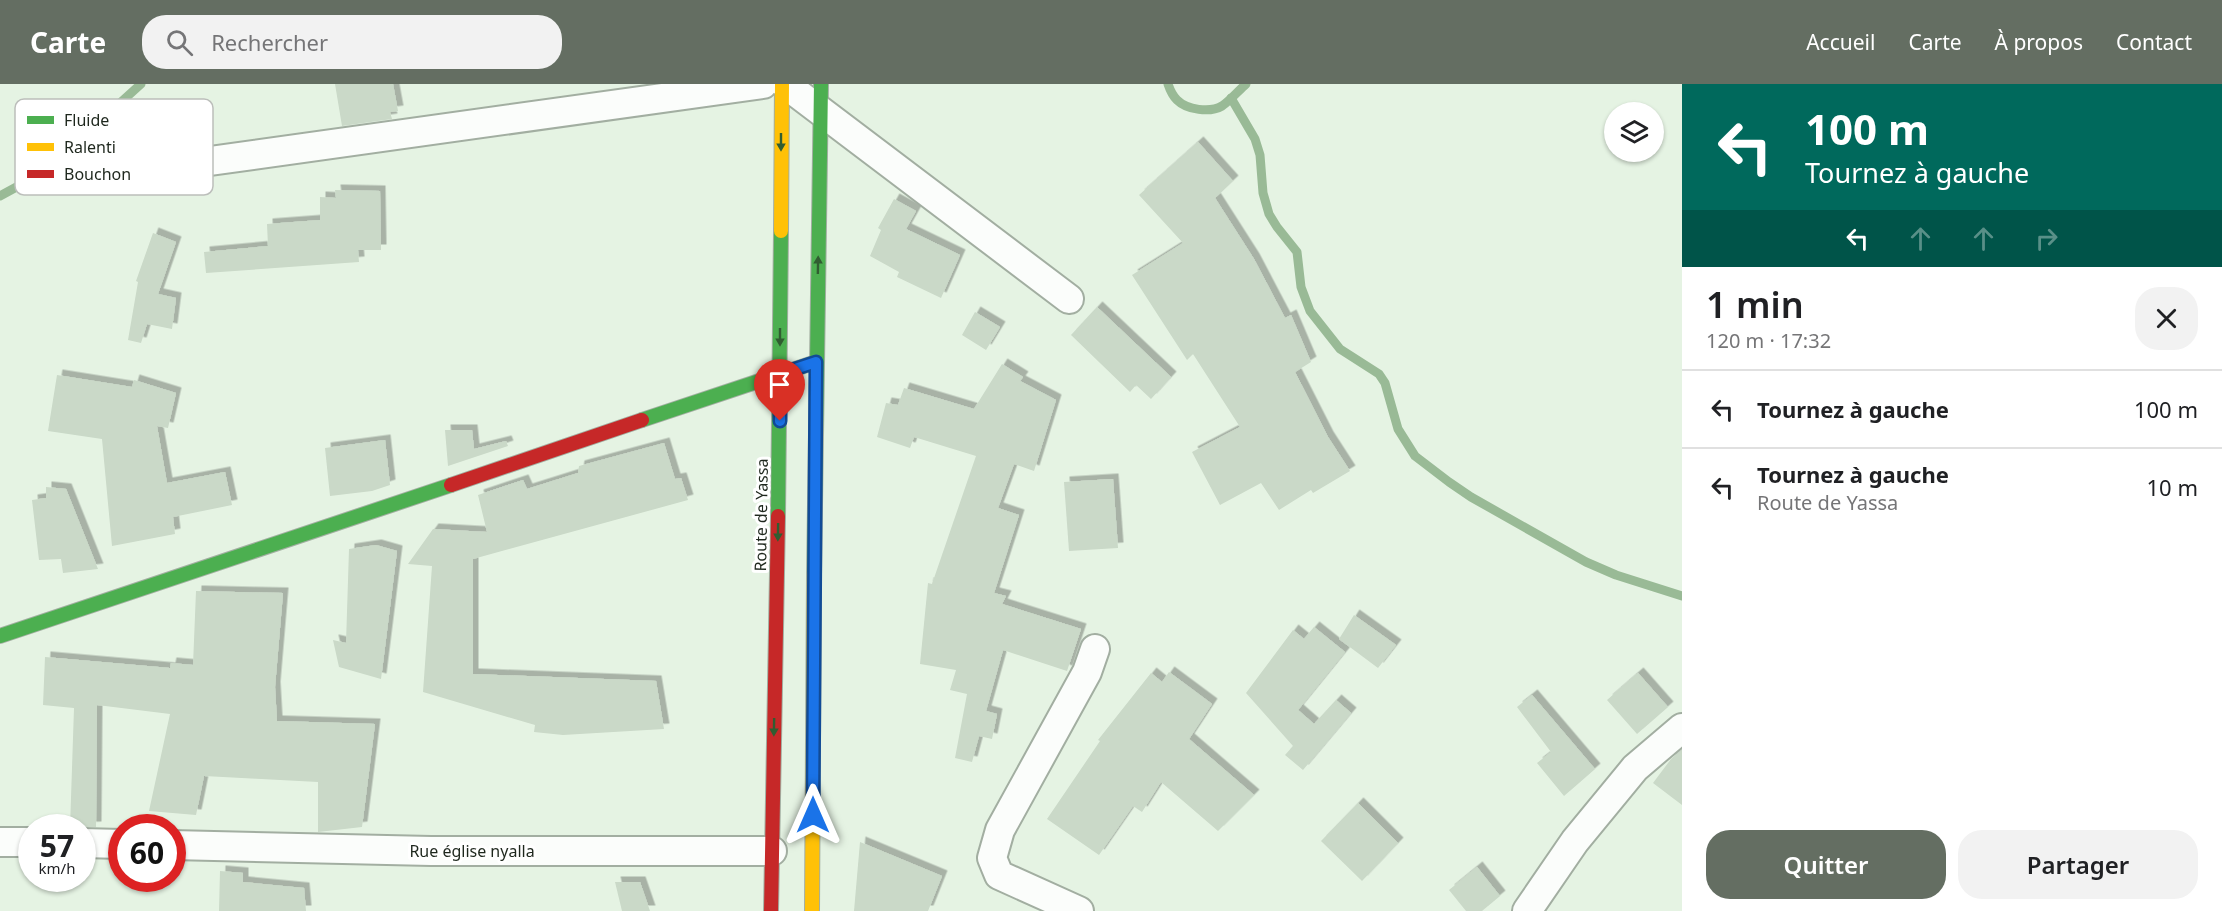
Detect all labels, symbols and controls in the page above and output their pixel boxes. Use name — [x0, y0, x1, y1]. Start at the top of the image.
search box — [142, 15, 562, 69]
text: Carte — [30, 23, 106, 61]
icon: search — [163, 26, 196, 59]
text: Rechercher — [211, 27, 328, 57]
text: Accueil — [1806, 28, 1875, 56]
text: Carte — [1908, 28, 1962, 56]
text: À propos — [1995, 28, 2083, 56]
text: Contact — [2116, 28, 2192, 56]
legend — [15, 99, 213, 195]
text: 100 m — [1805, 100, 1929, 157]
map controls — [1604, 102, 1664, 162]
button: layers — [1604, 102, 1664, 162]
icon: left — [1706, 108, 1784, 186]
text: Fluide — [64, 109, 109, 131]
one-way arrow — [776, 133, 786, 152]
text: Ralenti — [64, 136, 116, 158]
text: Tournez à gauche — [1805, 154, 2029, 191]
text: Bouchon — [64, 163, 131, 185]
icon: left — [1841, 222, 1874, 255]
icon: ahead — [1904, 222, 1937, 255]
icon: ahead — [1967, 222, 2000, 255]
icon: right — [2030, 222, 2063, 255]
one-way arrow — [813, 255, 822, 274]
text: 1 min — [1706, 280, 1804, 329]
button: close — [2135, 287, 2198, 350]
text: 120 m · 17:32 — [1706, 327, 1831, 354]
one-way arrow — [775, 328, 785, 347]
pin — [754, 359, 805, 421]
icon: arrive — [763, 368, 796, 401]
icon: left — [1706, 393, 1739, 426]
text: Tournez à gauche — [1757, 394, 1949, 424]
text: 100 m — [2134, 394, 2198, 424]
street label: Route de Yassa — [749, 458, 773, 572]
text: Tournez à gauche — [1757, 459, 1949, 489]
icon: left — [1706, 471, 1739, 504]
text: 10 m — [2147, 472, 2198, 502]
text: Route de Yassa — [1757, 489, 1898, 516]
one-way arrow — [773, 523, 782, 542]
one-way arrow — [769, 718, 779, 737]
position arrow — [781, 783, 845, 847]
speed limit sign: 60 — [108, 814, 186, 892]
text: 57 — [40, 825, 74, 866]
button: Quitter — [1706, 830, 1946, 899]
button: Partager — [1958, 830, 2198, 899]
street label: Rue église nyalla — [409, 840, 535, 862]
text: km/h — [39, 858, 75, 878]

